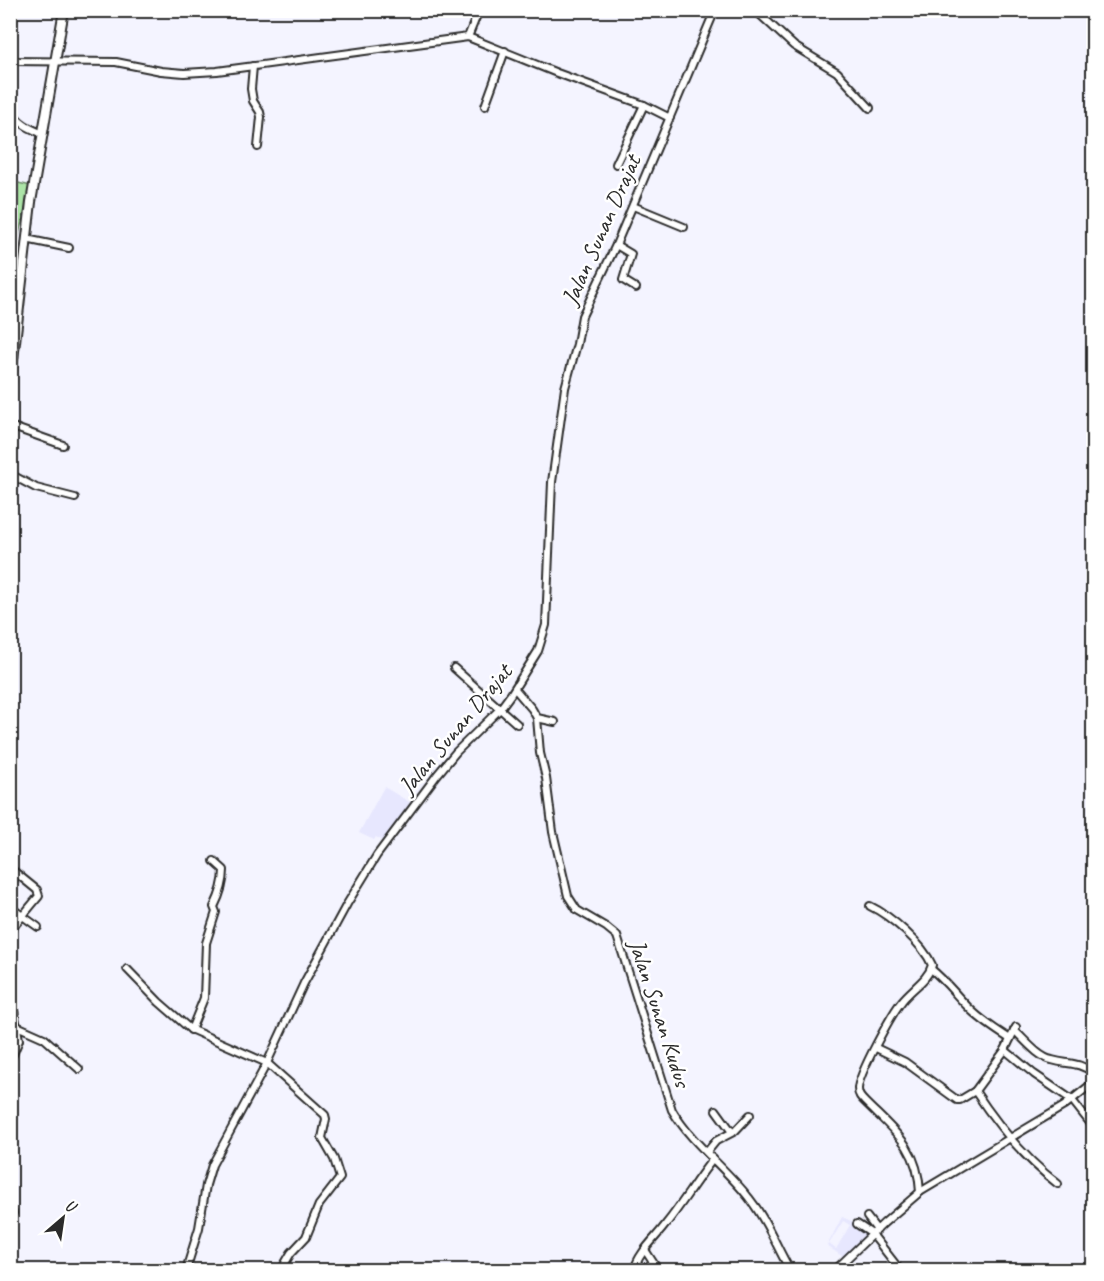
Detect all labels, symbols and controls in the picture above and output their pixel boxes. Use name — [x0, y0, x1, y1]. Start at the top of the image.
street label: Jalan Sunan Drajat — [554, 148, 648, 311]
street label: Jalan Sunan Drajat — [391, 656, 520, 801]
street label: Jalan Sunan Kudus — [622, 934, 699, 1092]
north arrow — [33, 1188, 93, 1248]
text: U — [62, 1195, 81, 1218]

